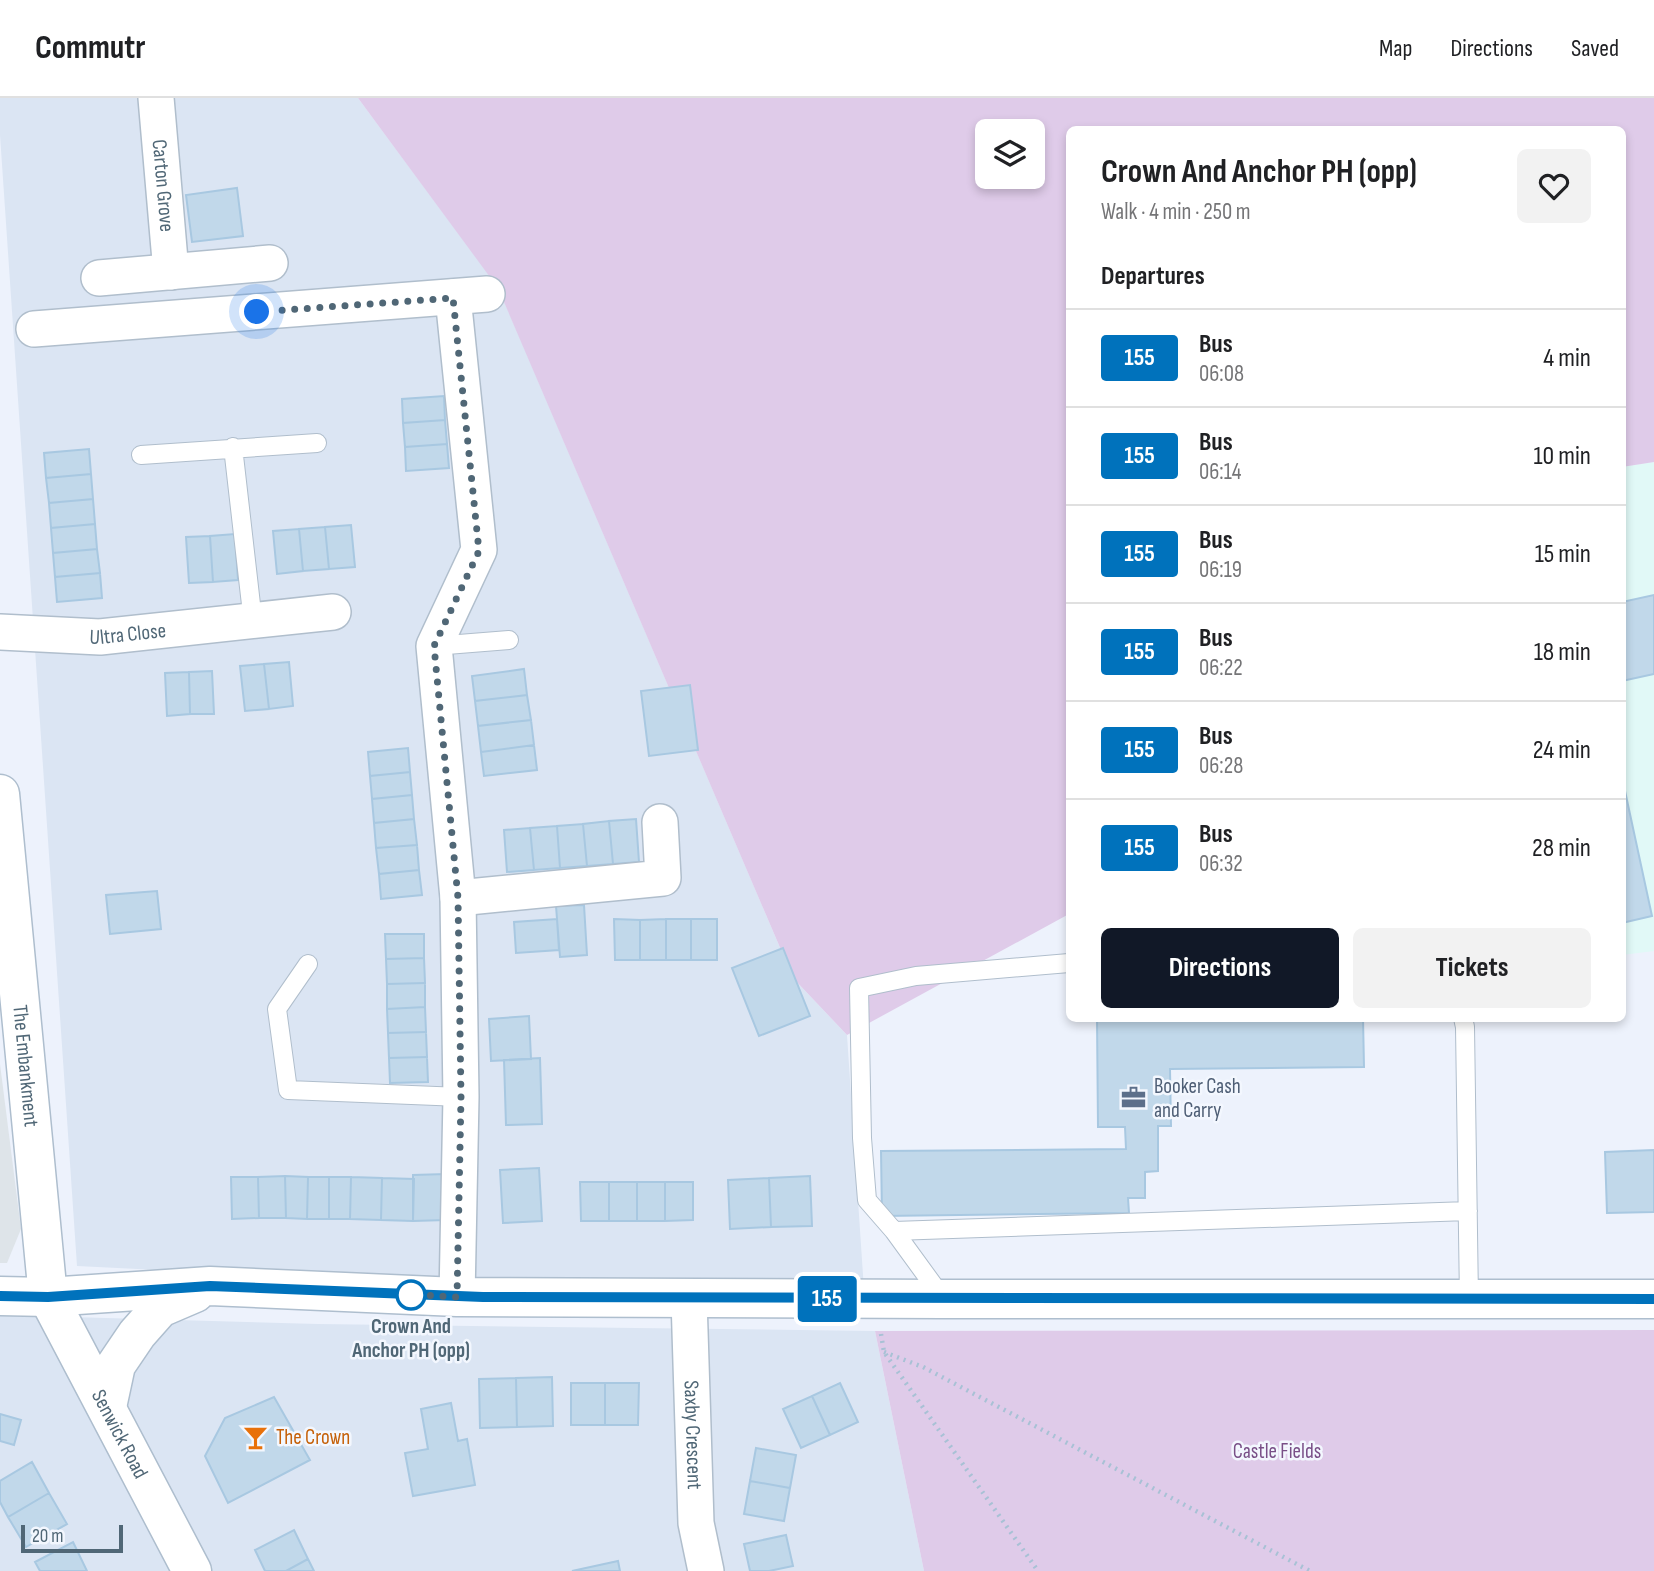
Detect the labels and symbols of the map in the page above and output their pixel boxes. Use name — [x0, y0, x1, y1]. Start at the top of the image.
street label: Carton Grove — [147, 138, 179, 233]
your location — [239, 294, 274, 329]
street label: Ultra Close — [89, 618, 167, 650]
street label: The Embankment — [7, 1004, 44, 1128]
place label: Booker Cash and Carry — [1154, 1074, 1241, 1123]
office icon: Booker Cash and Carry — [1120, 1084, 1148, 1112]
line badge: 155 — [787, 1276, 867, 1322]
marker: Crown And Anchor PH (opp) — [396, 1280, 426, 1310]
place label: Crown And Anchor PH (opp) — [351, 1314, 470, 1363]
street label: Saxby Crescent — [679, 1380, 707, 1490]
street label: Senwick Road — [86, 1385, 153, 1483]
bar icon: The Crown — [242, 1423, 270, 1451]
place label: The Crown — [276, 1425, 350, 1450]
park label: Castle Fields — [1233, 1439, 1321, 1464]
scale bar — [21, 1522, 122, 1554]

